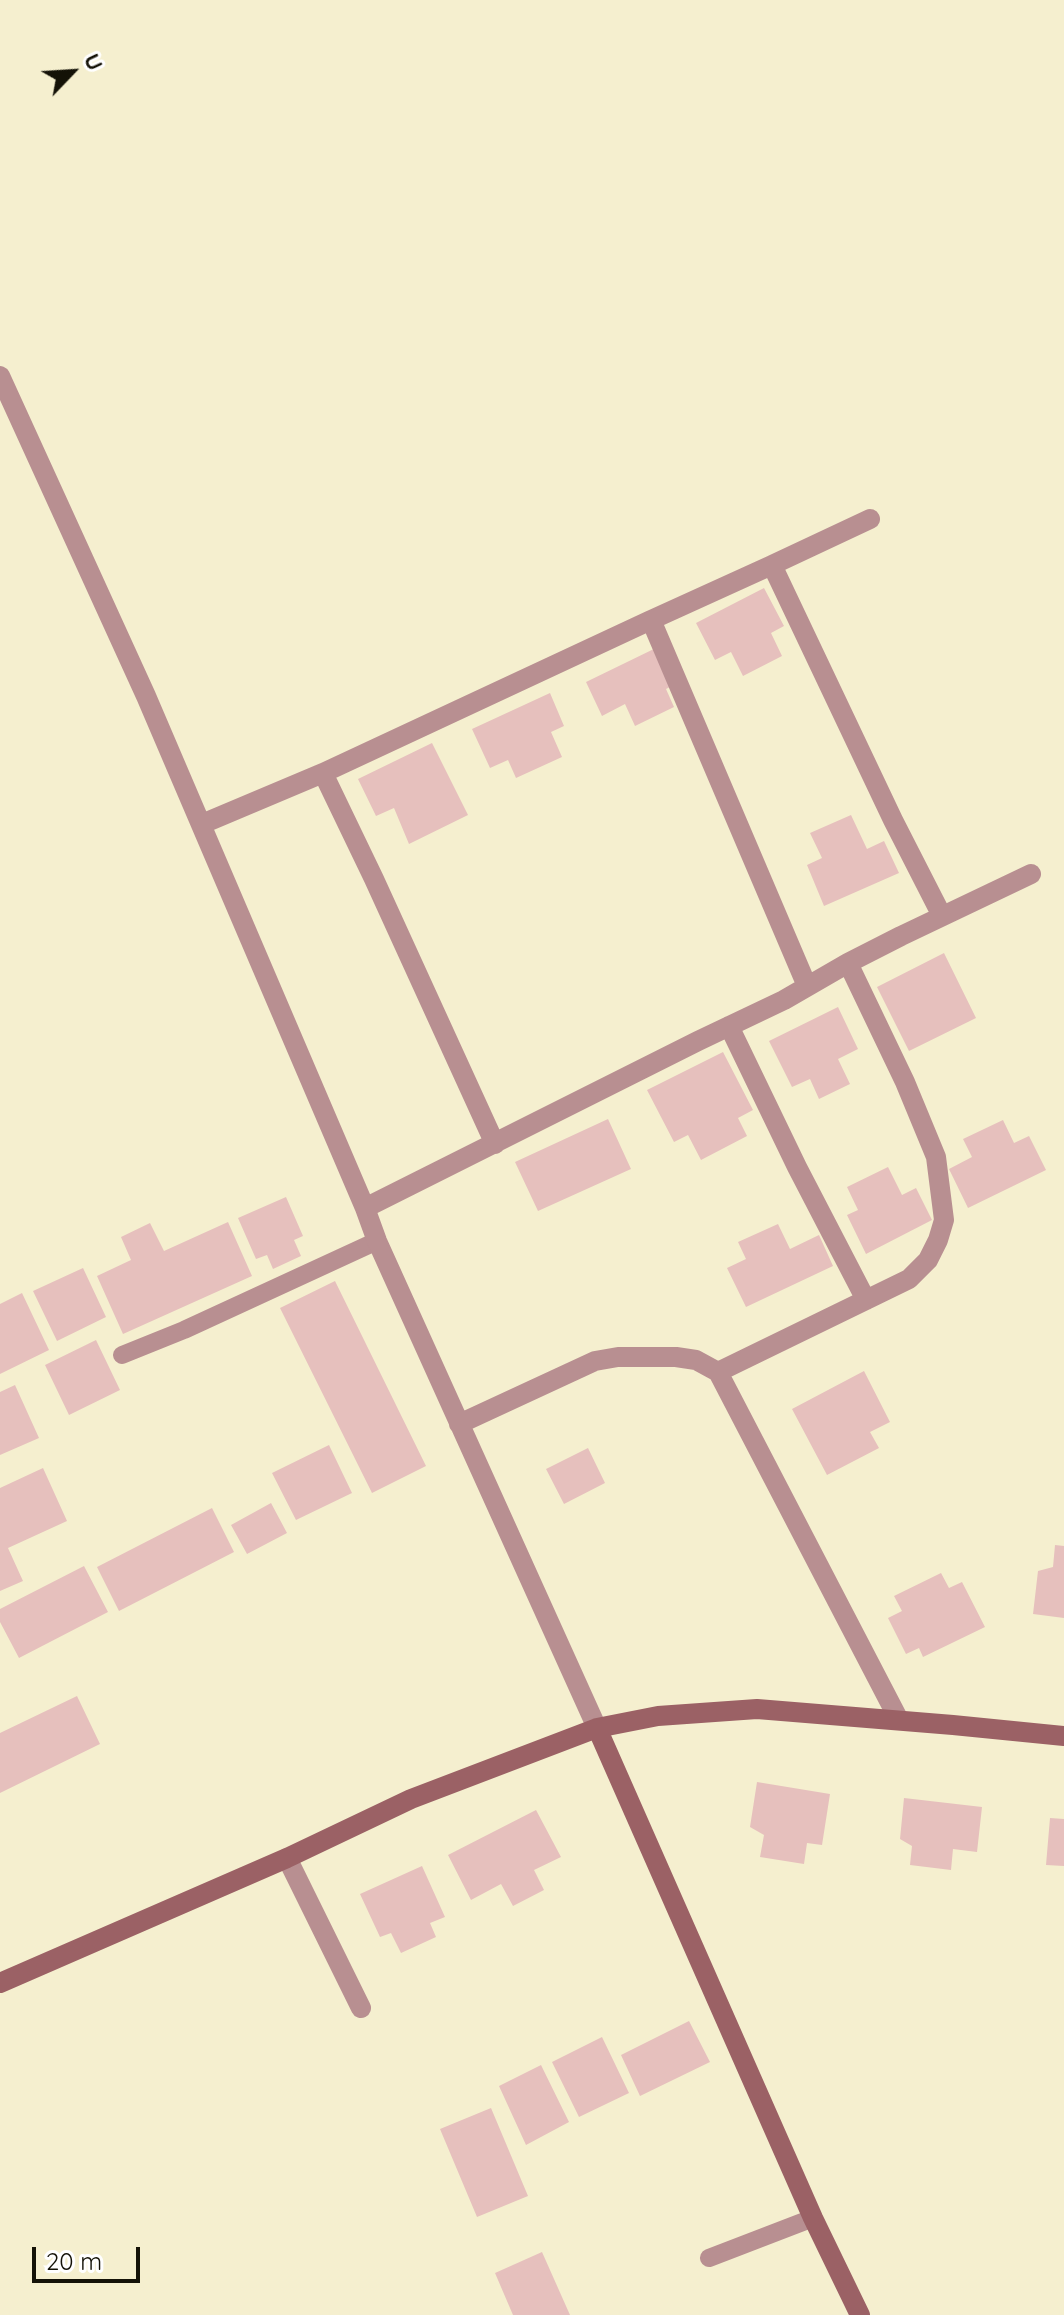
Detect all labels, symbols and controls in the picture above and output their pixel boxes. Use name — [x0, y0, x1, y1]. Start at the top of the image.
north arrow — [32, 32, 112, 112]
text: U — [78, 49, 110, 75]
scale bar — [36, 2231, 144, 2281]
text: 20 m — [46, 2246, 102, 2276]

